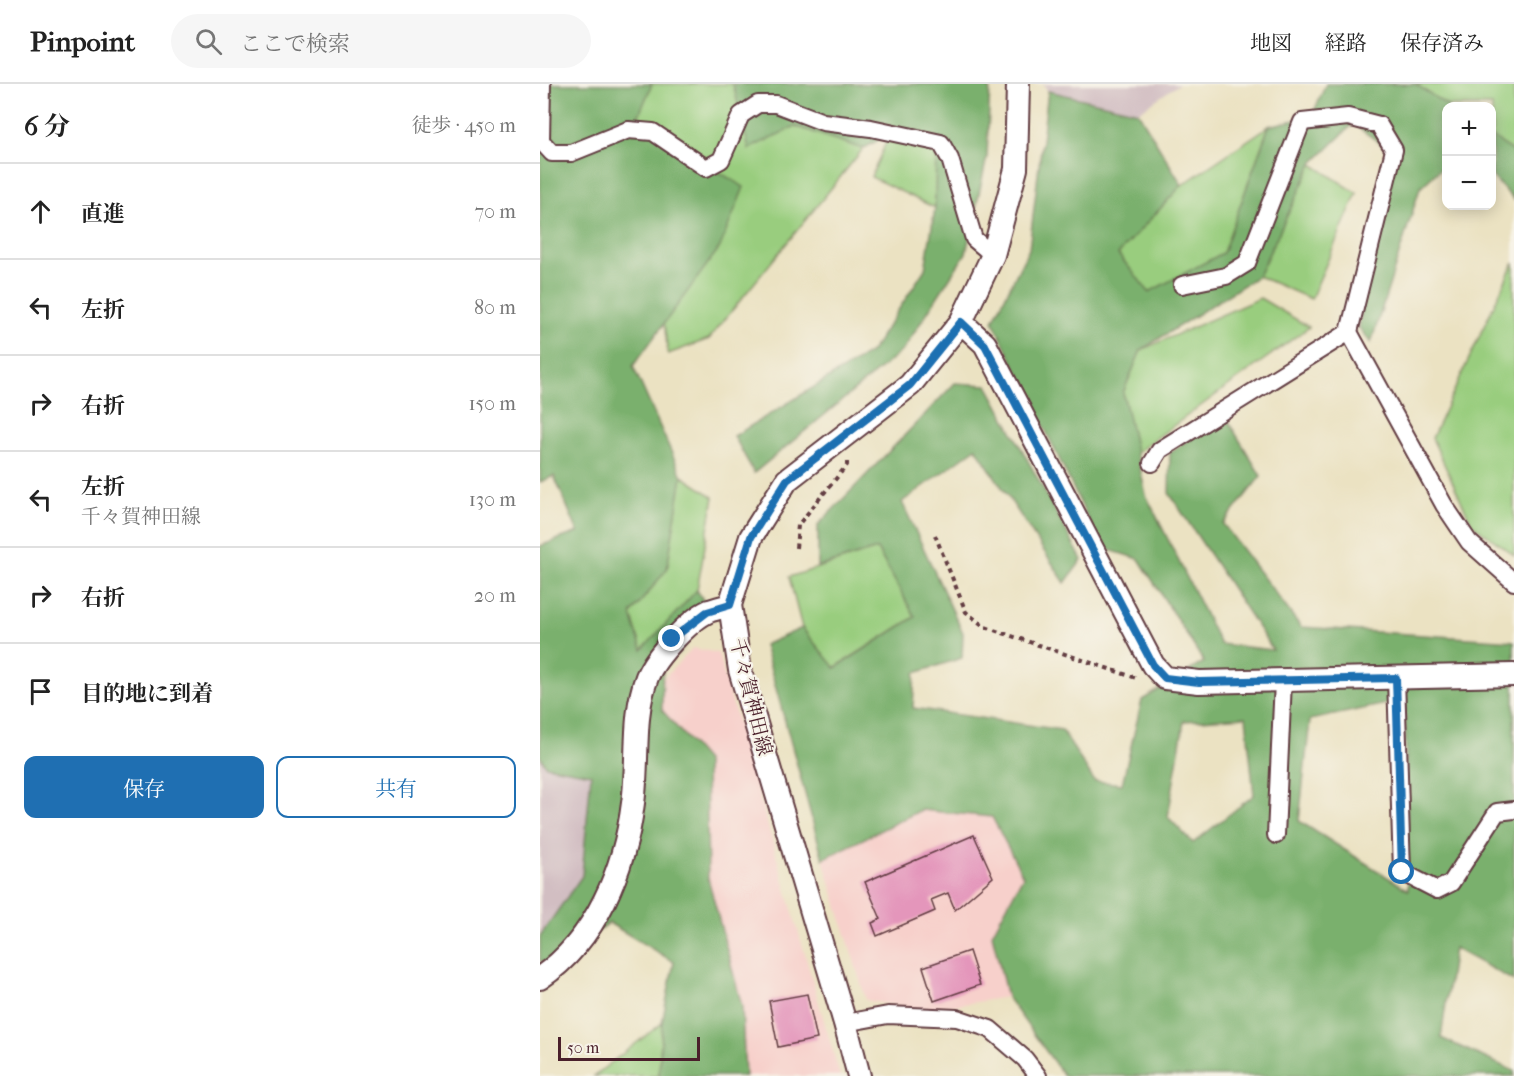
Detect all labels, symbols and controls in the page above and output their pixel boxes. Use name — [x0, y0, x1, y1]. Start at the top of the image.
search box — [171, 14, 591, 68]
text: Pinpoint — [30, 25, 135, 58]
icon: search — [192, 25, 225, 58]
text: ここで検索 — [240, 31, 350, 57]
text: 地図 — [1250, 31, 1292, 55]
text: 経路 — [1325, 31, 1367, 55]
text: 保存済み — [1400, 31, 1484, 55]
map controls — [1442, 102, 1496, 210]
button: + — [1442, 102, 1496, 156]
text: 6 分 — [24, 111, 70, 142]
text: 徒歩 · 450 m — [412, 114, 516, 137]
button: − — [1442, 156, 1496, 210]
icon: ahead — [24, 195, 57, 228]
text: 70 m — [474, 200, 516, 223]
text: 直進 — [81, 201, 125, 227]
icon: left — [24, 291, 57, 324]
text: 80 m — [474, 296, 516, 319]
text: 左折 — [81, 297, 125, 323]
icon: right — [24, 387, 57, 420]
text: 150 m — [468, 392, 516, 415]
text: 右折 — [81, 393, 125, 419]
text: 左折 — [81, 474, 125, 500]
icon: left — [24, 483, 57, 516]
text: 130 m — [469, 488, 516, 511]
text: 千々賀神田線 — [81, 505, 201, 528]
icon: right — [24, 579, 57, 612]
text: 20 m — [474, 584, 516, 607]
text: 右折 — [81, 585, 125, 611]
route end — [658, 625, 684, 651]
street label: 千々賀神田線 — [725, 636, 777, 758]
icon: arrive — [24, 675, 57, 708]
text: 目的地に到着 — [81, 681, 213, 707]
button: 保存 — [24, 756, 264, 818]
button: 共有 — [276, 756, 516, 818]
route start — [1388, 858, 1414, 884]
scale bar — [558, 1034, 700, 1062]
text: 50 m — [567, 1038, 599, 1057]

